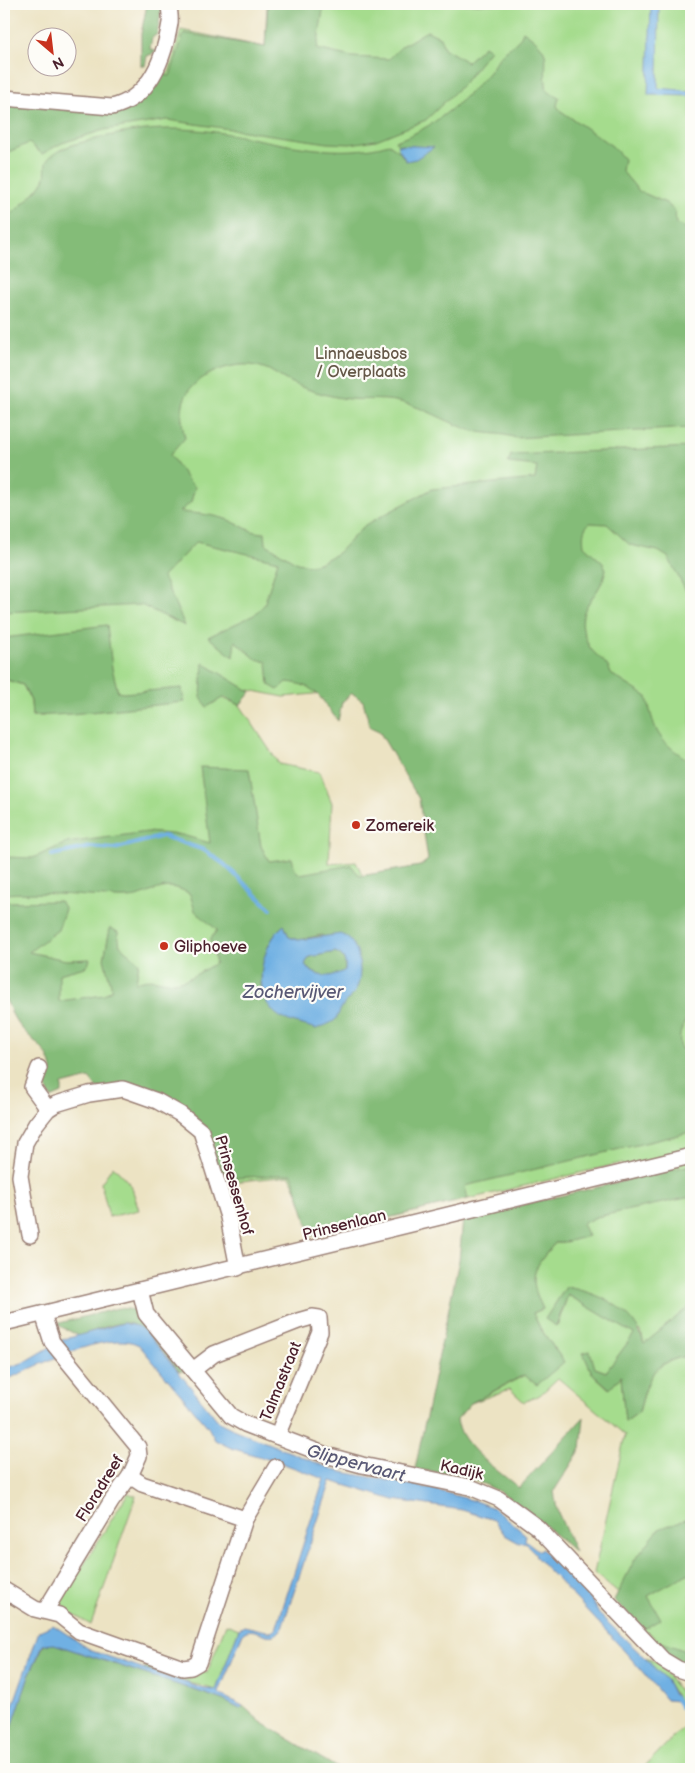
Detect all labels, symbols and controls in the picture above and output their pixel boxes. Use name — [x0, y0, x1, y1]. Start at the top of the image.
north arrow — [28, 28, 78, 78]
text: N — [49, 53, 67, 73]
park label: Linnaeusbos / Overplaats — [315, 345, 407, 382]
place label: Zomereik — [365, 817, 434, 836]
marker: Zomereik — [350, 819, 362, 831]
place label: Gliphoeve — [174, 938, 247, 957]
marker: Gliphoeve — [158, 940, 170, 952]
water label: Zochervijver — [242, 982, 345, 1003]
street label: Prinsessenhof — [210, 1133, 257, 1238]
street label: Prinsenlaan — [301, 1206, 388, 1245]
street label: Talmastraat — [257, 1339, 306, 1424]
water label: Glippervaart — [304, 1440, 408, 1487]
street label: Floradreef — [72, 1452, 128, 1526]
street label: Kadijk — [438, 1456, 485, 1485]

